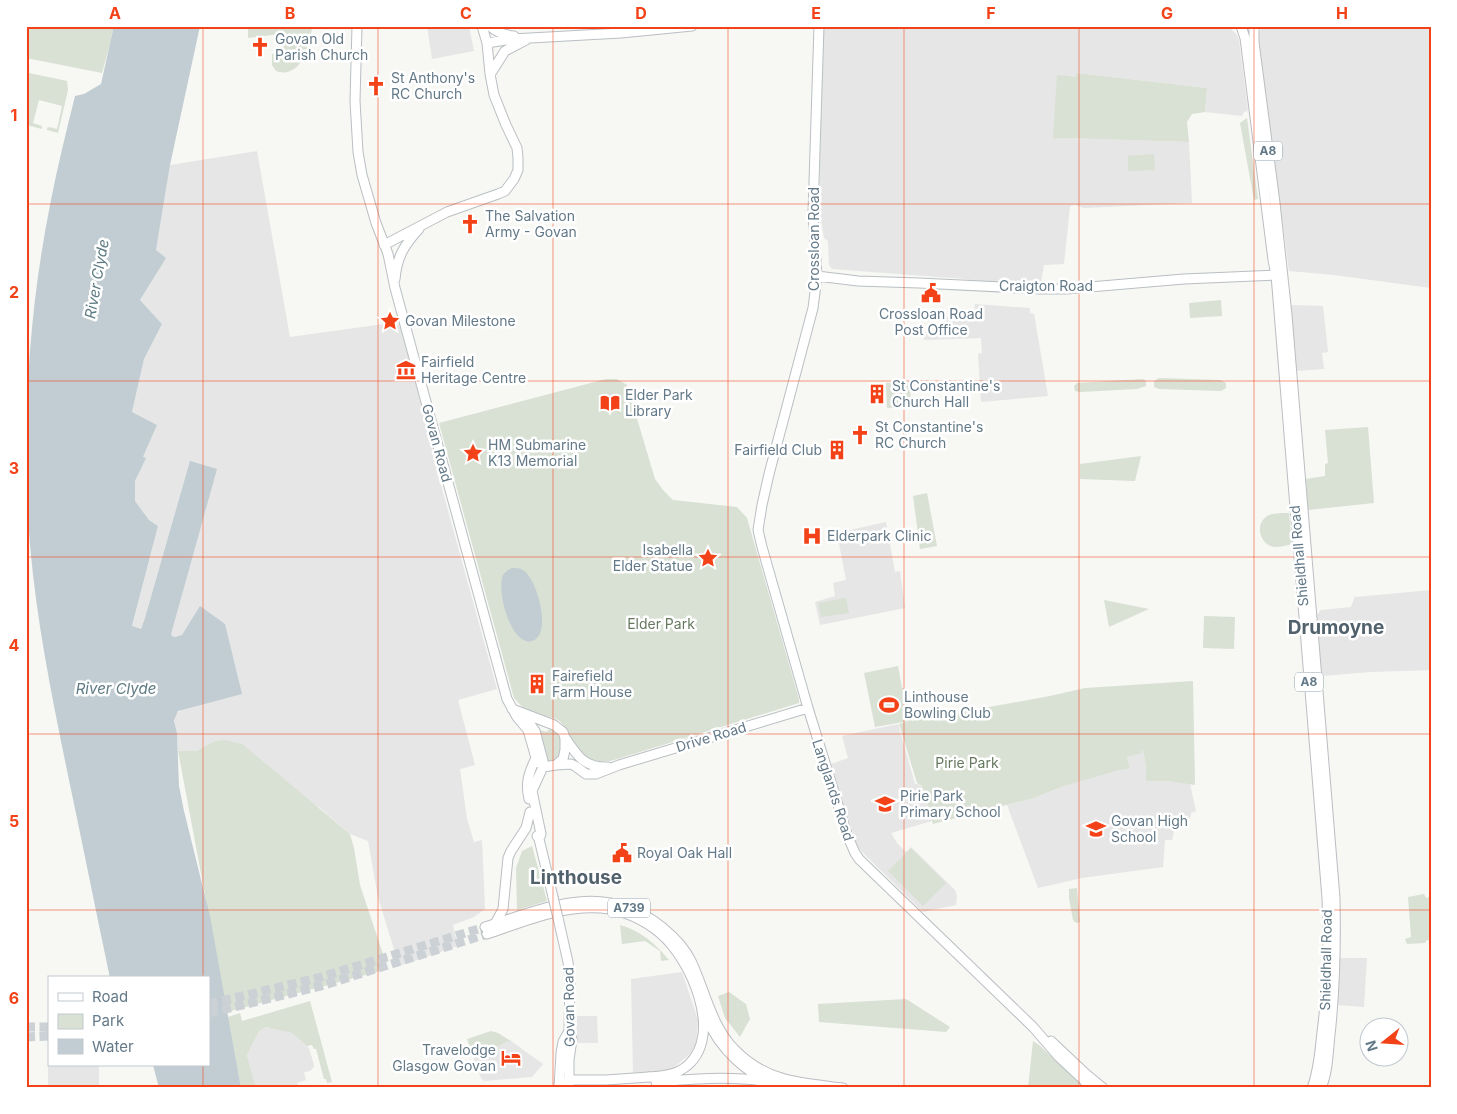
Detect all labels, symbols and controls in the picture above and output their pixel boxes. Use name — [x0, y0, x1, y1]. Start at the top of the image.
text: A — [109, 3, 121, 23]
text: B — [285, 3, 295, 23]
text: C — [460, 3, 472, 23]
text: D — [635, 3, 647, 23]
text: E — [811, 3, 821, 23]
text: F — [986, 3, 996, 23]
text: G — [1161, 3, 1173, 23]
text: H — [1336, 3, 1348, 23]
place label: Govan Old Parish Church — [275, 30, 368, 63]
church icon: Govan Old Parish Church — [249, 36, 271, 58]
place label: St Anthony's RC Church — [391, 69, 475, 102]
church icon: St Anthony's RC Church — [365, 75, 387, 97]
text: 1 — [11, 105, 17, 125]
road number: A8 — [1254, 142, 1282, 160]
street label: Crossloan Road — [805, 187, 822, 291]
place label: The Salvation Army - Govan — [485, 207, 577, 240]
church icon: The Salvation Army - Govan — [459, 213, 481, 235]
water label: River Clyde — [80, 238, 113, 320]
street label: Craigton Road — [999, 277, 1093, 294]
text: 2 — [9, 282, 19, 302]
public building icon: Crossloan Road Post Office — [920, 282, 942, 304]
place label: Crossloan Road Post Office — [879, 305, 983, 338]
place icon: Govan Milestone — [379, 310, 401, 332]
place label: Govan Milestone — [405, 312, 516, 329]
place label: Fairfield Heritage Centre — [421, 353, 526, 386]
museum icon: Fairfield Heritage Centre — [395, 359, 417, 381]
place label: St Constantine's Church Hall — [892, 377, 1000, 410]
building icon: St Constantine's Church Hall — [866, 383, 888, 405]
place label: Elder Park Library — [625, 386, 693, 419]
library icon: Elder Park Library — [599, 392, 621, 414]
street label: Govan Road — [419, 402, 456, 484]
place label: St Constantine's RC Church — [875, 418, 983, 451]
church icon: St Constantine's RC Church — [849, 424, 871, 446]
place label: HM Submarine K13 Memorial — [488, 436, 586, 469]
building icon: Fairfield Club — [826, 439, 848, 461]
place label: Fairfield Club — [734, 441, 822, 458]
place icon: HM Submarine K13 Memorial — [462, 442, 484, 464]
text: 3 — [9, 458, 19, 478]
street label: Shieldhall Road — [1286, 505, 1311, 607]
hospital icon: Elderpark Clinic — [801, 525, 823, 547]
place label: Elderpark Clinic — [827, 527, 931, 544]
place label: Isabella Elder Statue — [613, 541, 693, 574]
place icon: Isabella Elder Statue — [697, 547, 719, 569]
park label: Elder Park — [627, 615, 695, 632]
district label: Drumoyne — [1288, 616, 1384, 639]
text: 4 — [9, 635, 20, 655]
place label: Fairefield Farm House — [552, 667, 632, 700]
road number: A8 — [1295, 672, 1323, 692]
building icon: Fairefield Farm House — [526, 673, 548, 695]
water label: River Clyde — [76, 679, 156, 698]
place label: Linthouse Bowling Club — [904, 688, 991, 721]
sports icon: Linthouse Bowling Club — [878, 694, 900, 716]
street label: Drive Road — [674, 718, 748, 755]
street label: Langlands Road — [809, 737, 858, 843]
park label: Pirie Park — [935, 754, 999, 771]
place label: Pirie Park Primary School — [900, 787, 1001, 820]
school or university icon: Pirie Park Primary School — [874, 793, 896, 815]
text: 5 — [9, 811, 19, 831]
place label: Govan High School — [1111, 812, 1188, 845]
school or university icon: Govan High School — [1085, 818, 1107, 840]
public building icon: Royal Oak Hall — [611, 842, 633, 864]
place label: Royal Oak Hall — [637, 844, 732, 861]
district label: Linthouse — [530, 866, 622, 889]
road number: A739 — [608, 898, 650, 918]
street label: Shieldhall Road — [1316, 909, 1335, 1011]
street label: Govan Road — [559, 967, 578, 1047]
legend — [48, 976, 210, 1066]
text: Road — [92, 987, 128, 1006]
text: 6 — [9, 988, 19, 1008]
text: Park — [92, 1011, 125, 1030]
north arrow — [1360, 1016, 1410, 1066]
text: Water — [92, 1037, 134, 1056]
text: N — [1361, 1038, 1381, 1054]
place label: Travelodge Glasgow Govan — [392, 1041, 496, 1074]
hotel icon: Travelodge Glasgow Govan — [500, 1047, 522, 1069]

